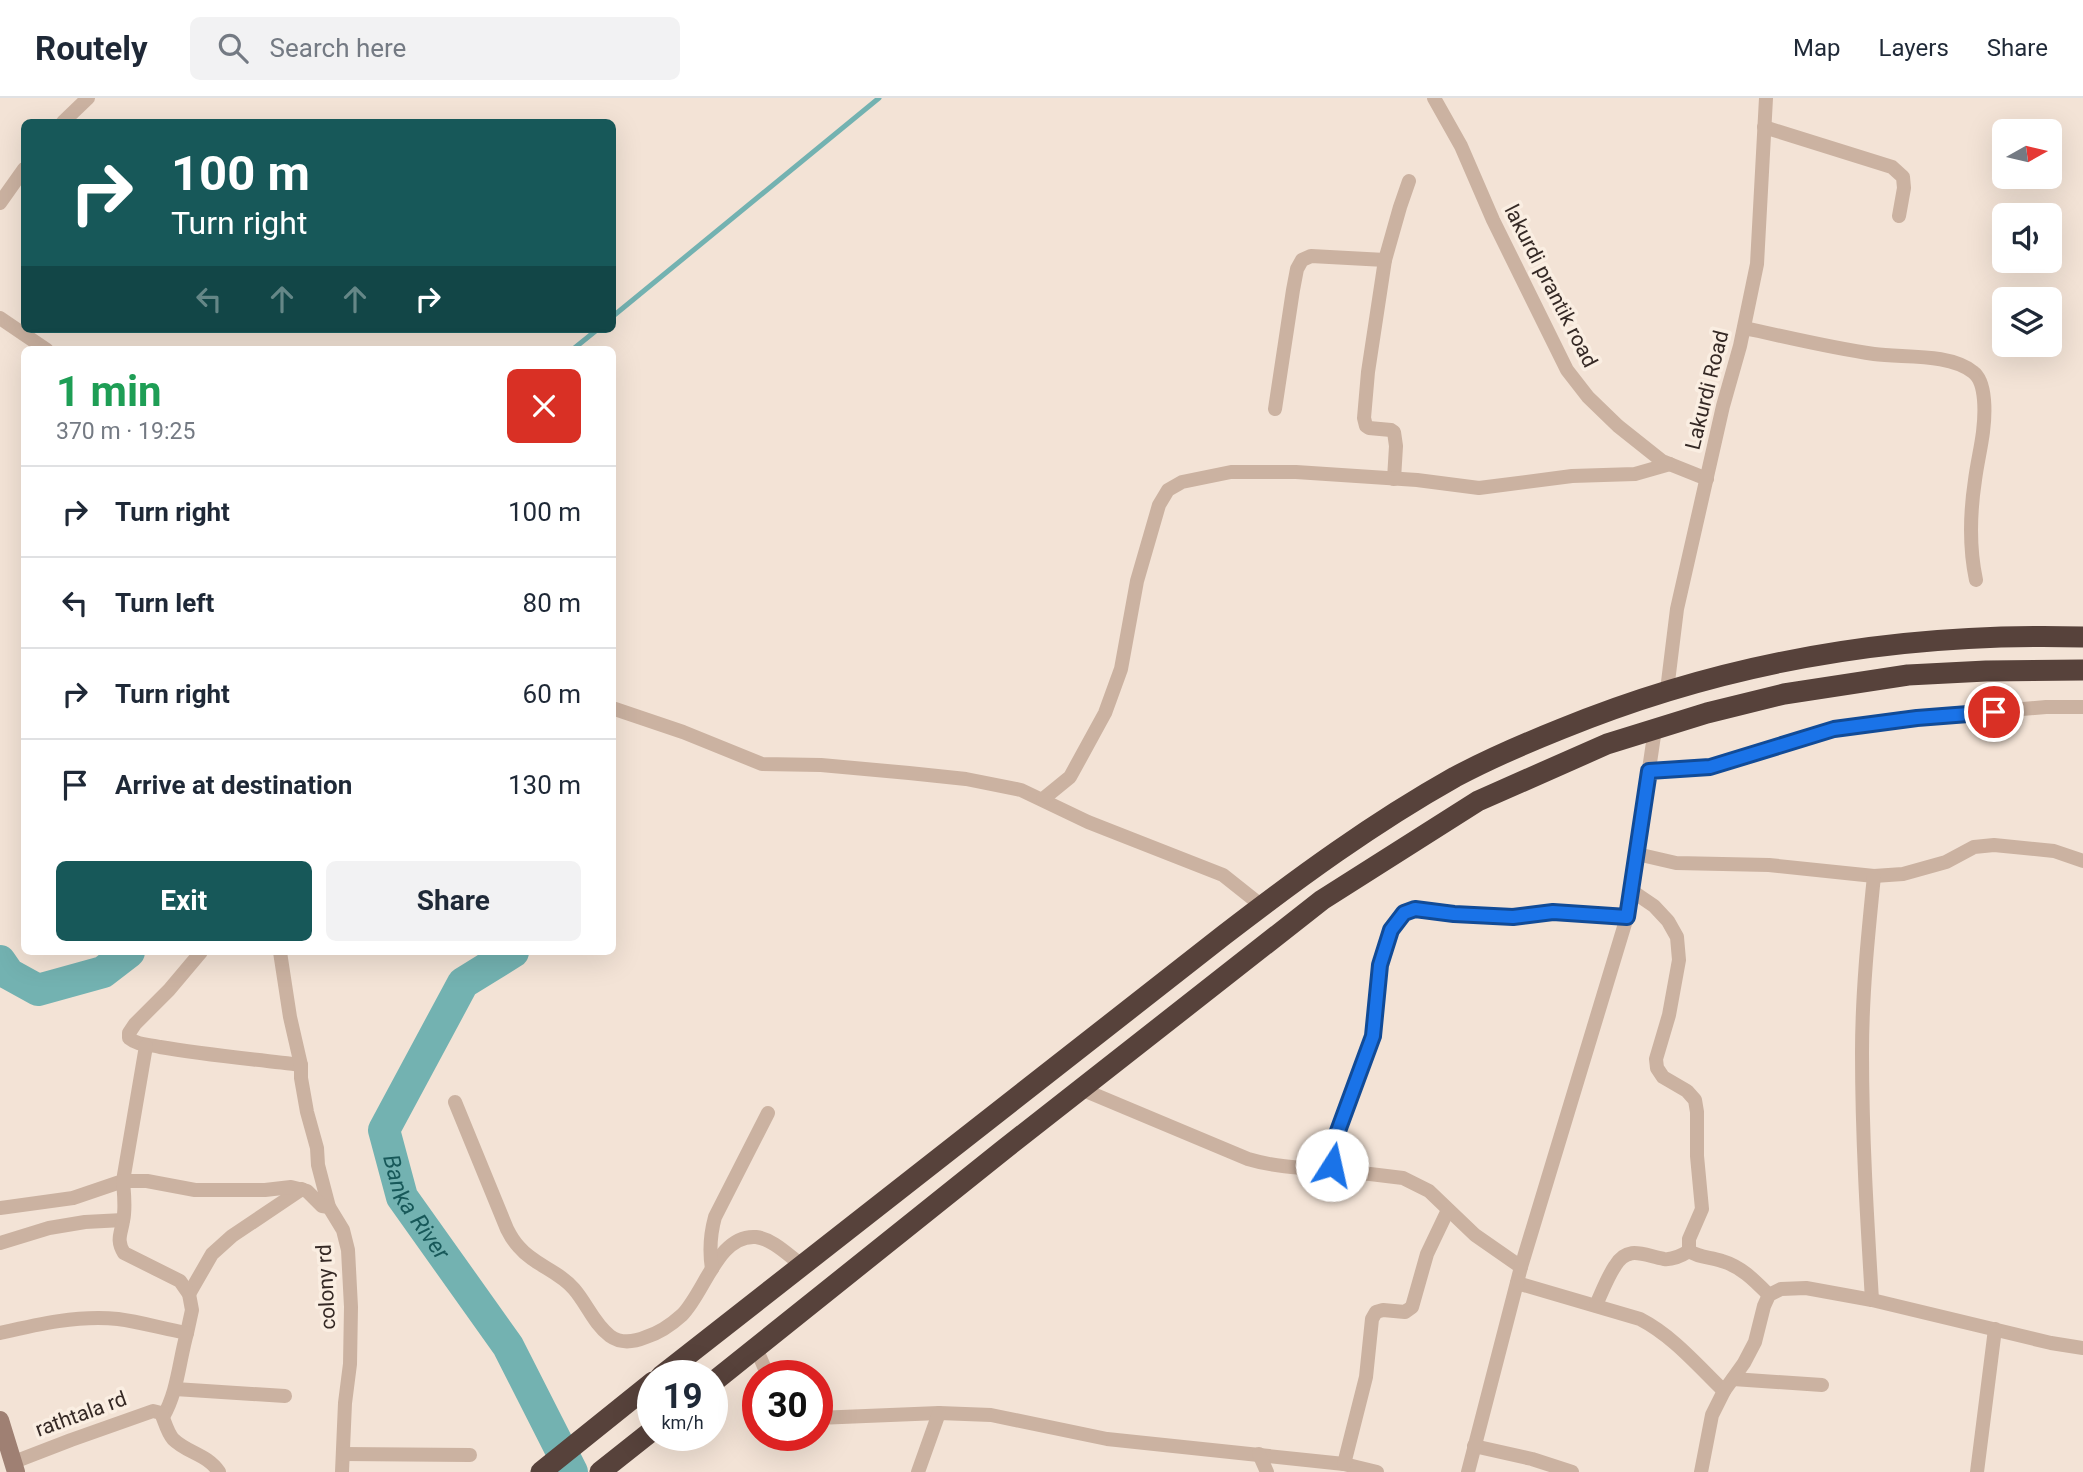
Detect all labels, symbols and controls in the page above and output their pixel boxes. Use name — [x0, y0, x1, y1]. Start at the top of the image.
search box — [190, 17, 680, 80]
text: Routely — [35, 29, 148, 68]
icon: search — [214, 29, 252, 67]
text: Search here — [270, 33, 406, 63]
text: Map — [1793, 34, 1841, 62]
text: Layers — [1879, 34, 1949, 62]
text: Share — [1987, 34, 2048, 62]
north arrow — [1992, 119, 2062, 189]
map controls — [1992, 119, 2062, 357]
text: 100 m — [171, 145, 310, 202]
icon: right — [56, 147, 147, 238]
street label: lakurdi prantik road — [1500, 201, 1602, 371]
button: sound — [1992, 203, 2062, 273]
text: Turn right — [171, 204, 307, 242]
icon: left — [190, 280, 228, 318]
icon: ahead — [263, 280, 301, 318]
icon: ahead — [336, 280, 374, 318]
icon: right — [409, 280, 447, 318]
button: layers — [1992, 287, 2062, 357]
street label: Lakurdi Road — [1681, 328, 1733, 452]
text: 1 min — [56, 367, 162, 416]
button: close — [507, 369, 581, 443]
text: 370 m · 19:25 — [56, 418, 195, 445]
icon: right — [56, 493, 94, 531]
text: Turn right — [115, 497, 230, 527]
text: 100 m — [508, 497, 581, 527]
icon: left — [56, 584, 94, 622]
text: Turn left — [115, 588, 214, 618]
text: 80 m — [523, 588, 581, 618]
icon: right — [56, 675, 94, 713]
text: Turn right — [115, 679, 230, 709]
text: 60 m — [523, 679, 581, 709]
pin — [1964, 682, 2024, 742]
icon: arrive — [1975, 693, 2013, 731]
icon: arrive — [56, 766, 94, 804]
text: Arrive at destination — [115, 770, 352, 800]
text: 130 m — [508, 770, 581, 800]
button: Exit — [56, 861, 312, 941]
button: Share — [326, 861, 581, 941]
position arrow — [1295, 1128, 1369, 1202]
water label: Banka River — [377, 1152, 456, 1266]
street label: colony rd — [312, 1244, 340, 1330]
speed limit sign: 30 — [742, 1360, 833, 1451]
text: 19 — [662, 1376, 703, 1417]
street label: rathtala rd — [32, 1386, 130, 1442]
text: km/h — [661, 1412, 704, 1433]

